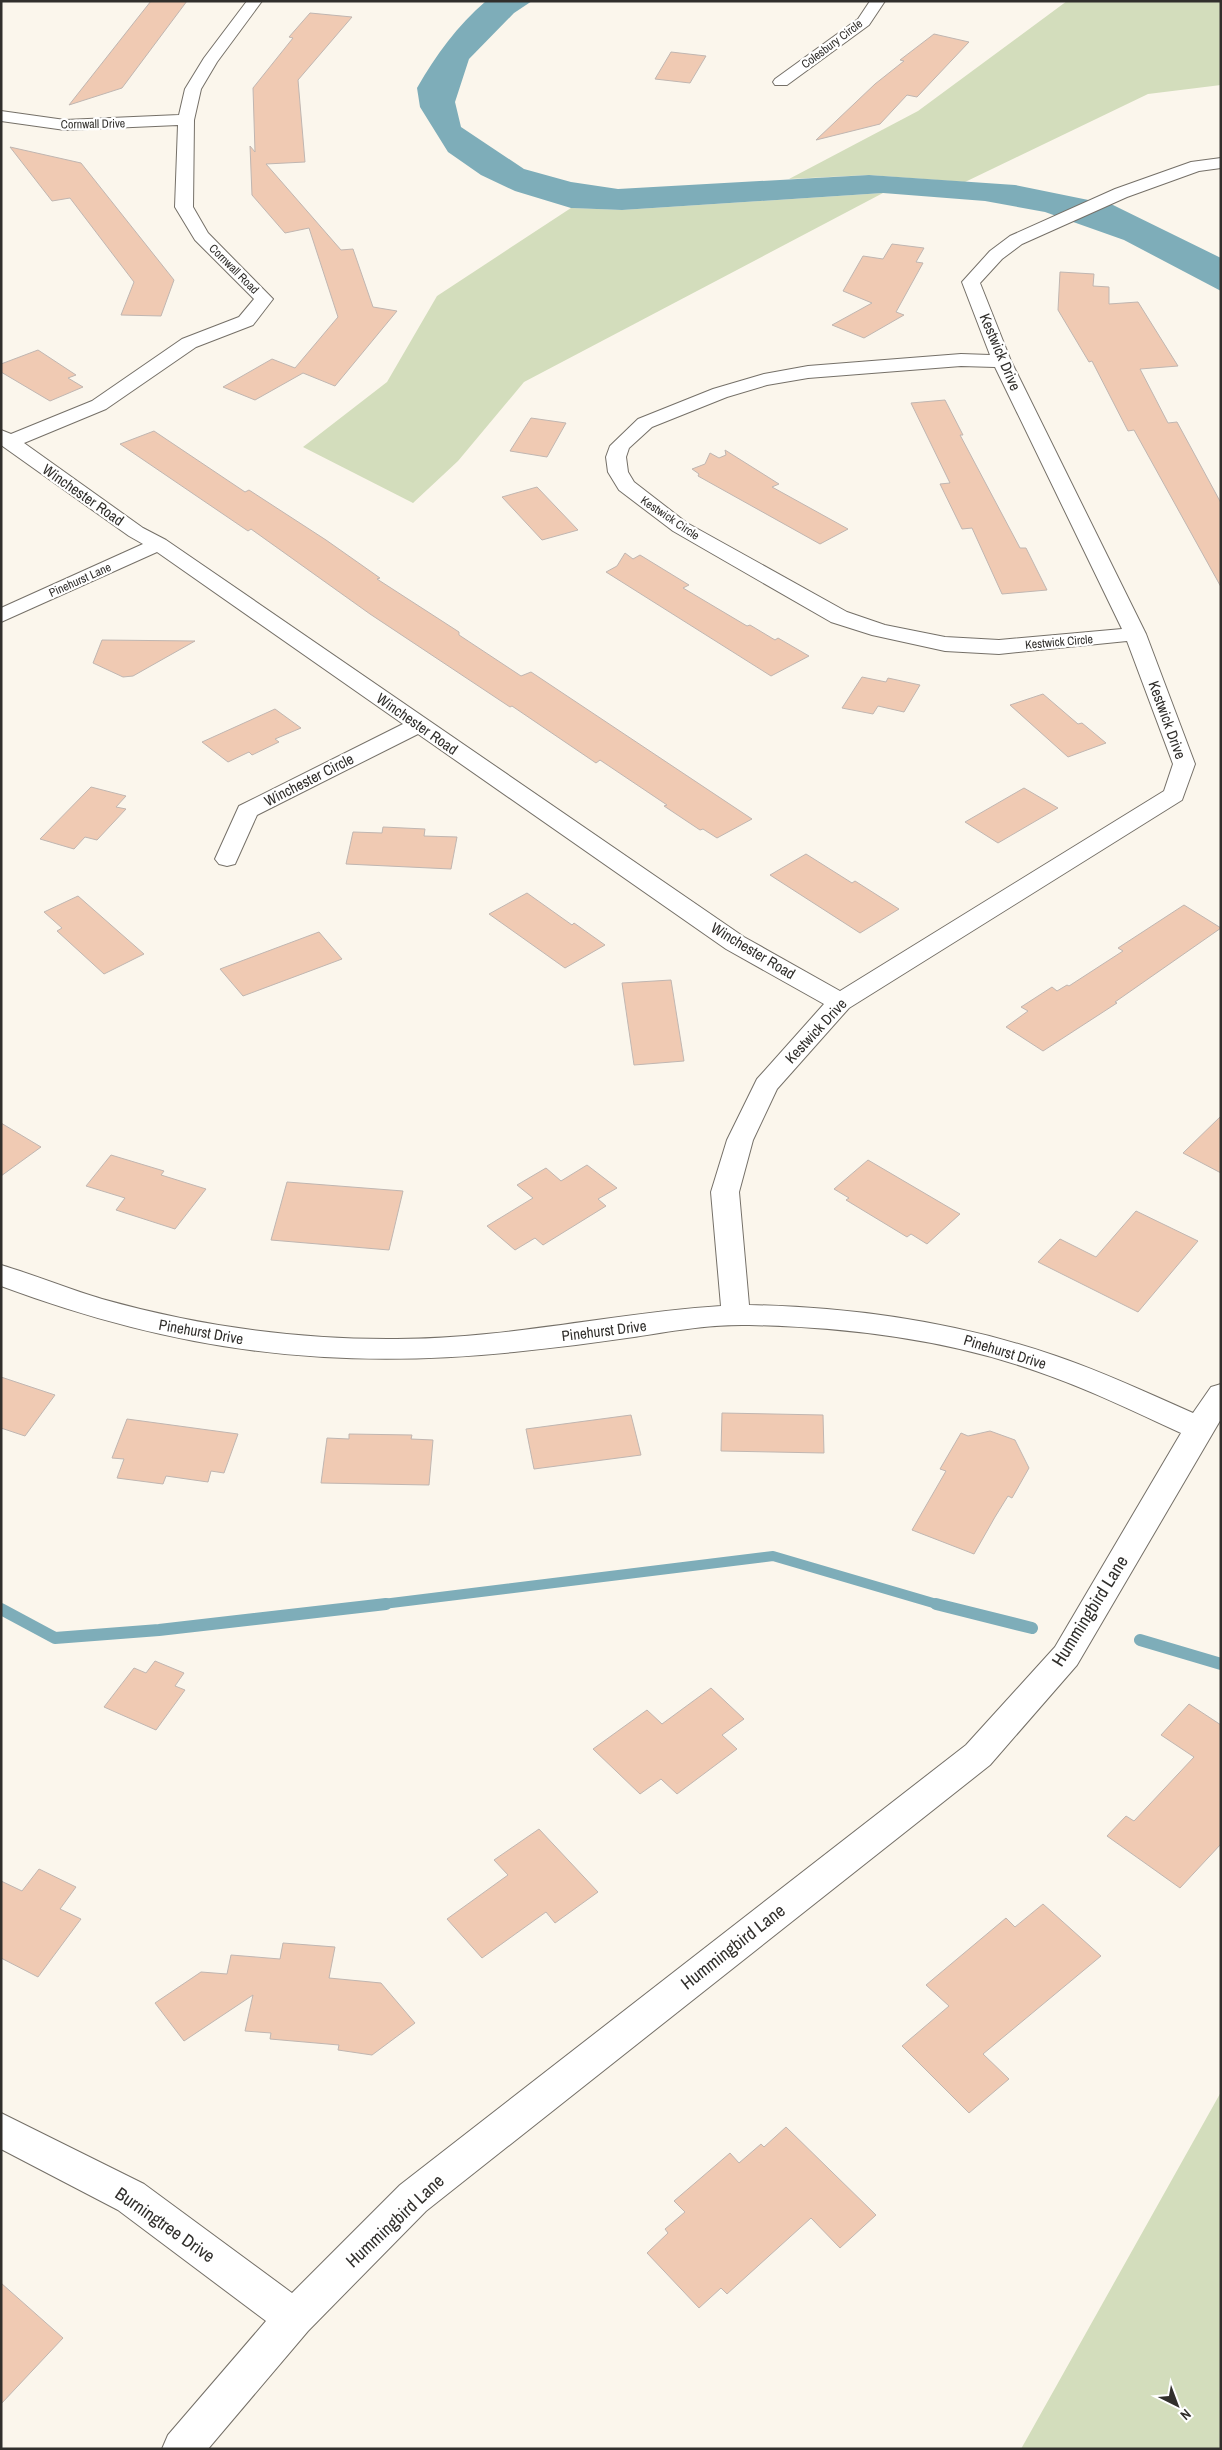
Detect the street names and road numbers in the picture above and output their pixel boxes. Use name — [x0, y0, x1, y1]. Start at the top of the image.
street label: Colesbury Circle — [798, 16, 866, 72]
street label: Cornwall Drive — [61, 115, 125, 133]
street label: Cornwall Road — [206, 241, 262, 297]
street label: Kestwick Drive — [975, 310, 1026, 394]
street label: Winchester Road — [38, 459, 128, 530]
street label: Kestwick Circle — [637, 492, 703, 544]
street label: Pinehurst Lane — [46, 559, 114, 601]
street label: Kestwick Circle — [1025, 631, 1093, 653]
street label: Kestwick Drive — [1144, 678, 1191, 762]
street label: Winchester Road — [372, 688, 462, 759]
street label: Winchester Circle — [260, 748, 357, 811]
street label: Winchester Road — [707, 917, 799, 984]
street label: Kestwick Drive — [780, 993, 851, 1068]
street label: Pinehurst Drive — [157, 1314, 245, 1349]
street label: Pinehurst Drive — [560, 1315, 648, 1346]
street label: Pinehurst Drive — [961, 1329, 1049, 1374]
street label: Hummingbird Lane — [1045, 1551, 1134, 1671]
street label: Hummingbird Lane — [675, 1898, 790, 1995]
street label: Hummingbird Lane — [340, 2168, 449, 2273]
street label: Burningtree Drive — [110, 2181, 220, 2268]

